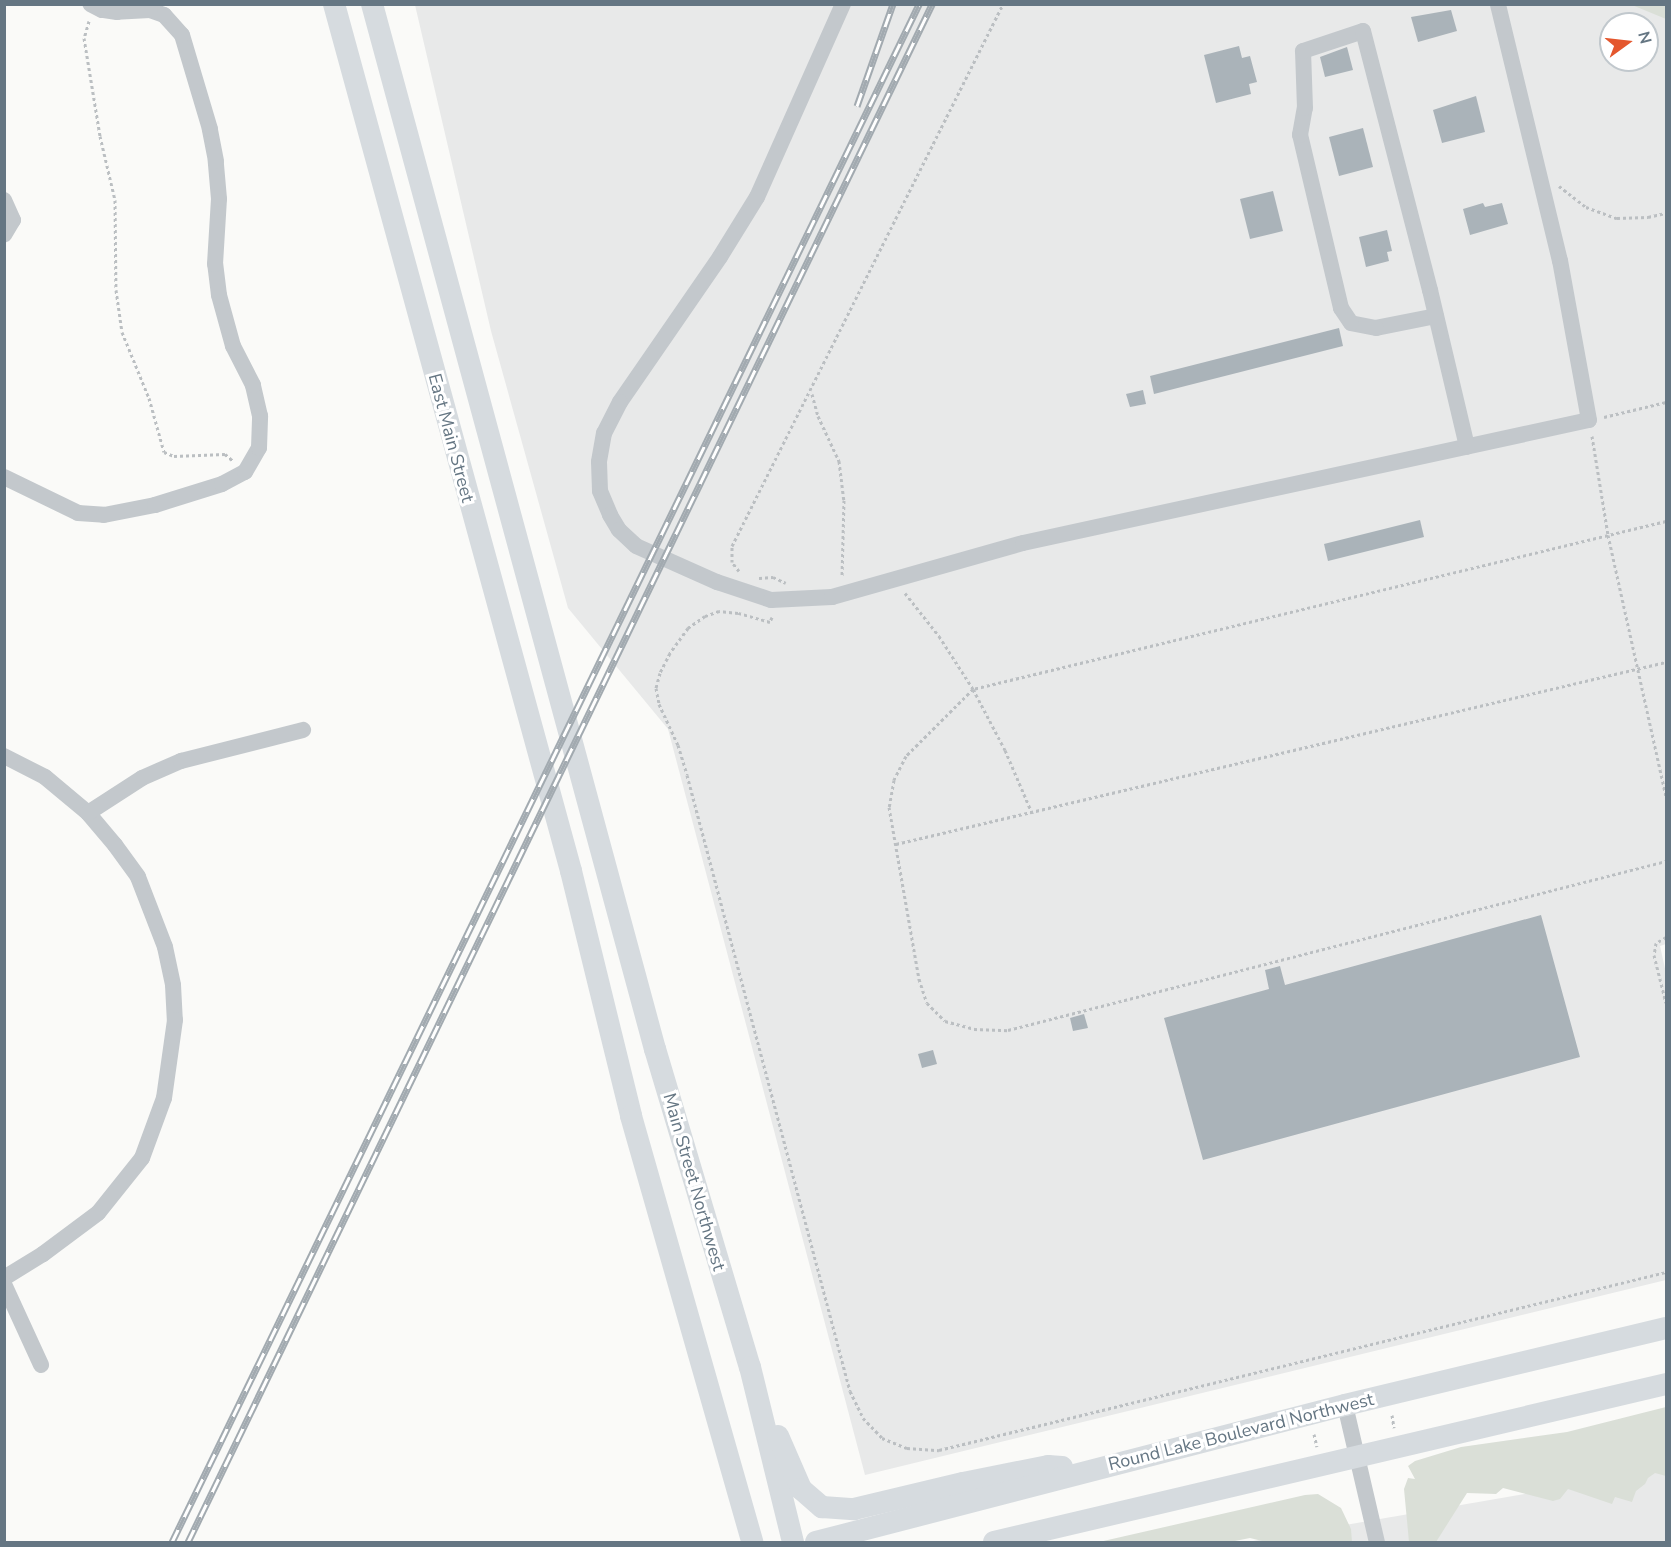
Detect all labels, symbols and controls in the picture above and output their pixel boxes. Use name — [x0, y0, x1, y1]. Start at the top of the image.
north arrow — [1599, 12, 1659, 72]
text: N — [1632, 29, 1657, 46]
street label: East Main Street — [423, 371, 479, 505]
street label: Main Street Northwest — [658, 1091, 730, 1273]
street label: Round Lake Boulevard Northwest — [1106, 1389, 1376, 1475]

